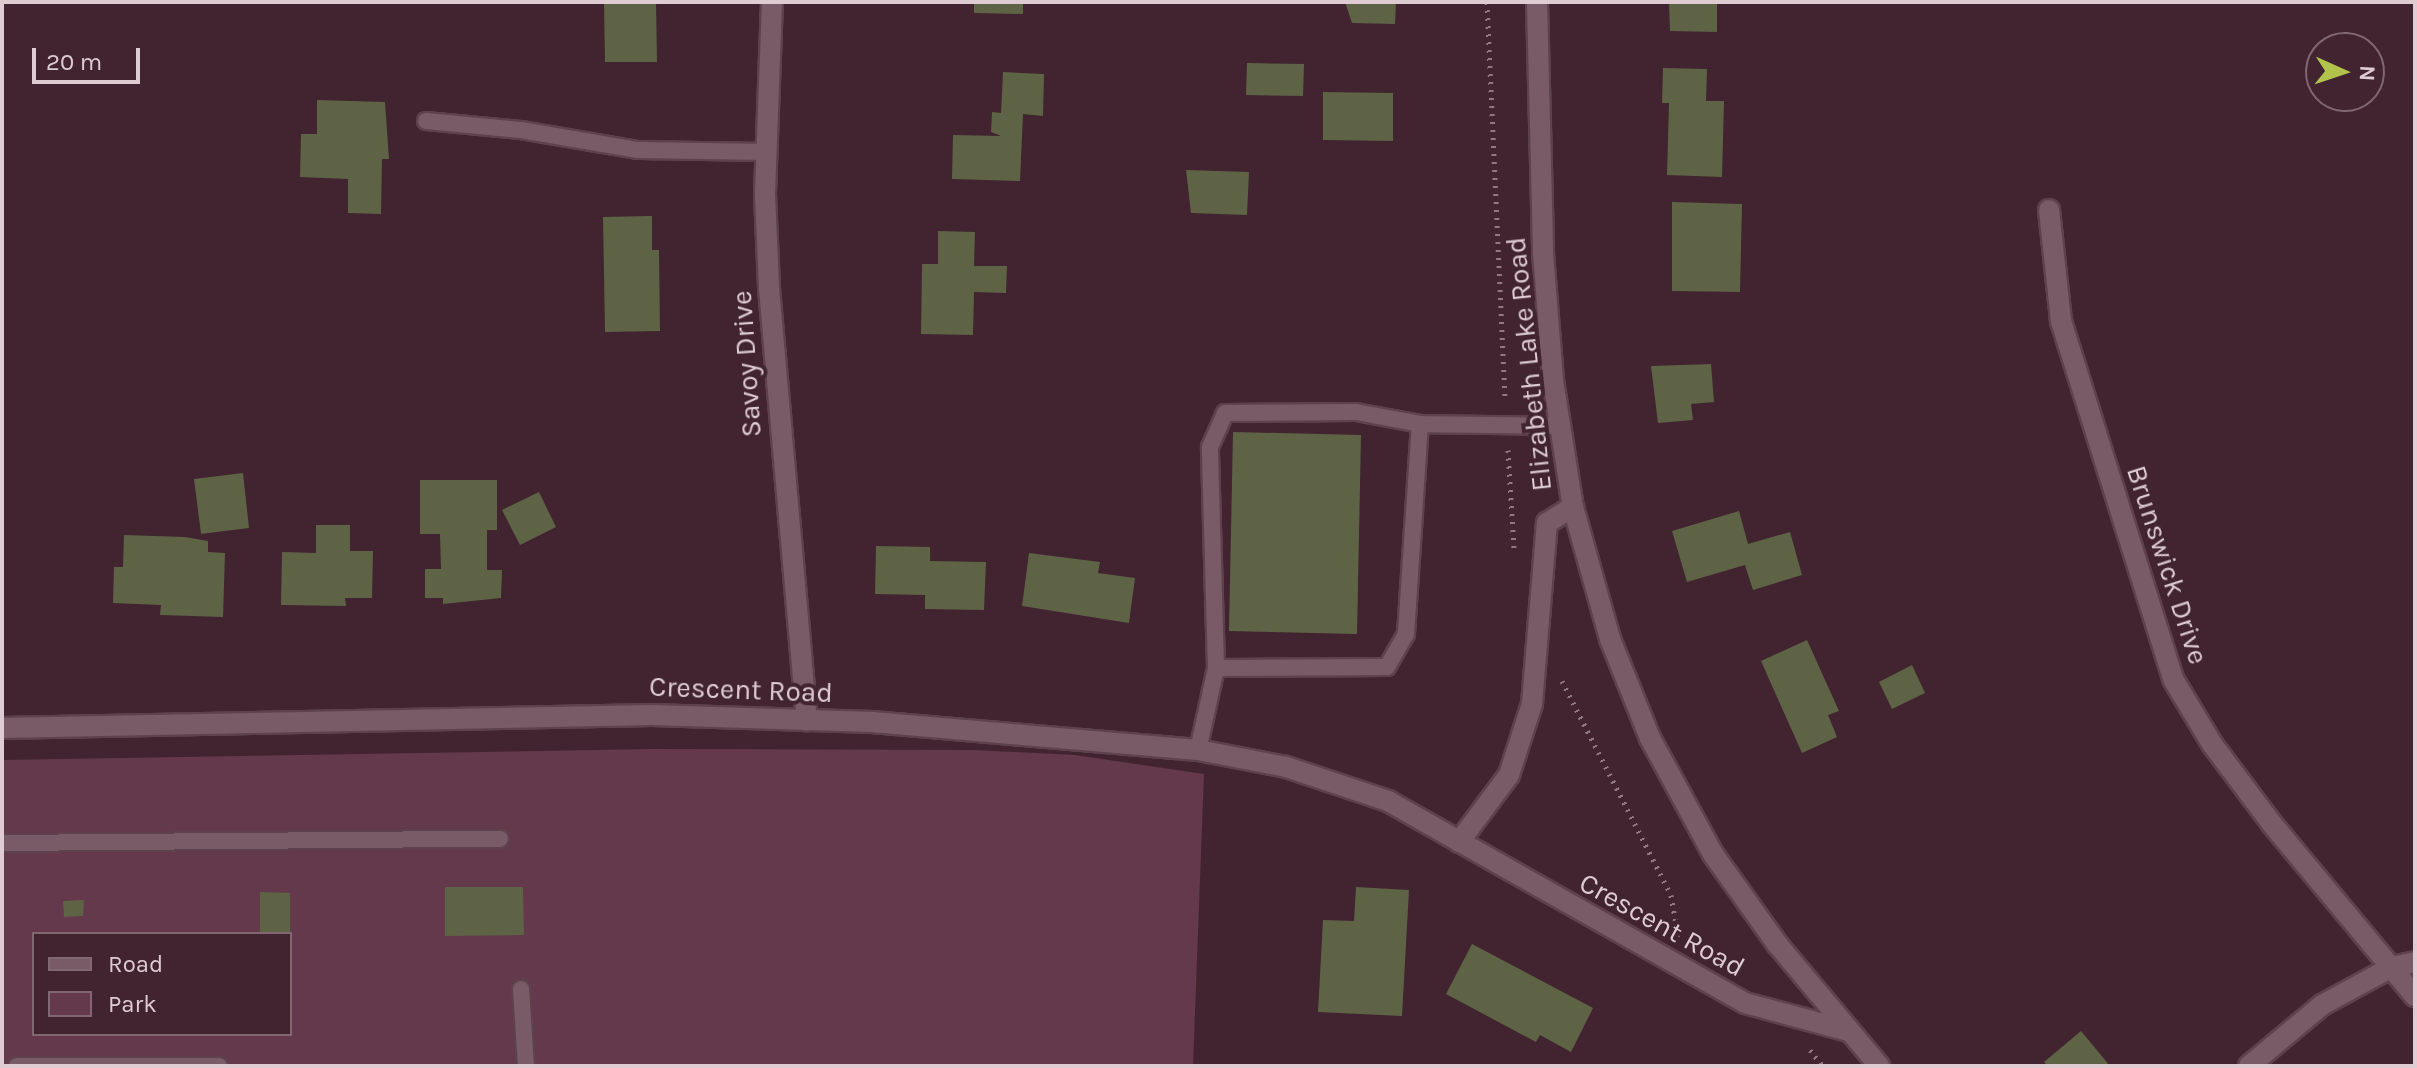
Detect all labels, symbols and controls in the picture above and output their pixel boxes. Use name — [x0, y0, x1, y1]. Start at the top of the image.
scale bar — [36, 32, 144, 82]
north arrow — [2305, 32, 2385, 112]
text: 20 m — [46, 48, 102, 76]
text: N — [2354, 65, 2380, 82]
street label: Elizabeth Lake Road — [1499, 235, 1559, 493]
street label: Savoy Drive — [725, 290, 769, 438]
street label: Brunswick Drive — [2119, 461, 2215, 669]
street label: Crescent Road — [649, 670, 833, 710]
street label: Crescent Road — [1574, 866, 1750, 984]
legend — [32, 932, 292, 1036]
text: Road — [108, 950, 163, 978]
text: Park — [108, 990, 157, 1018]

